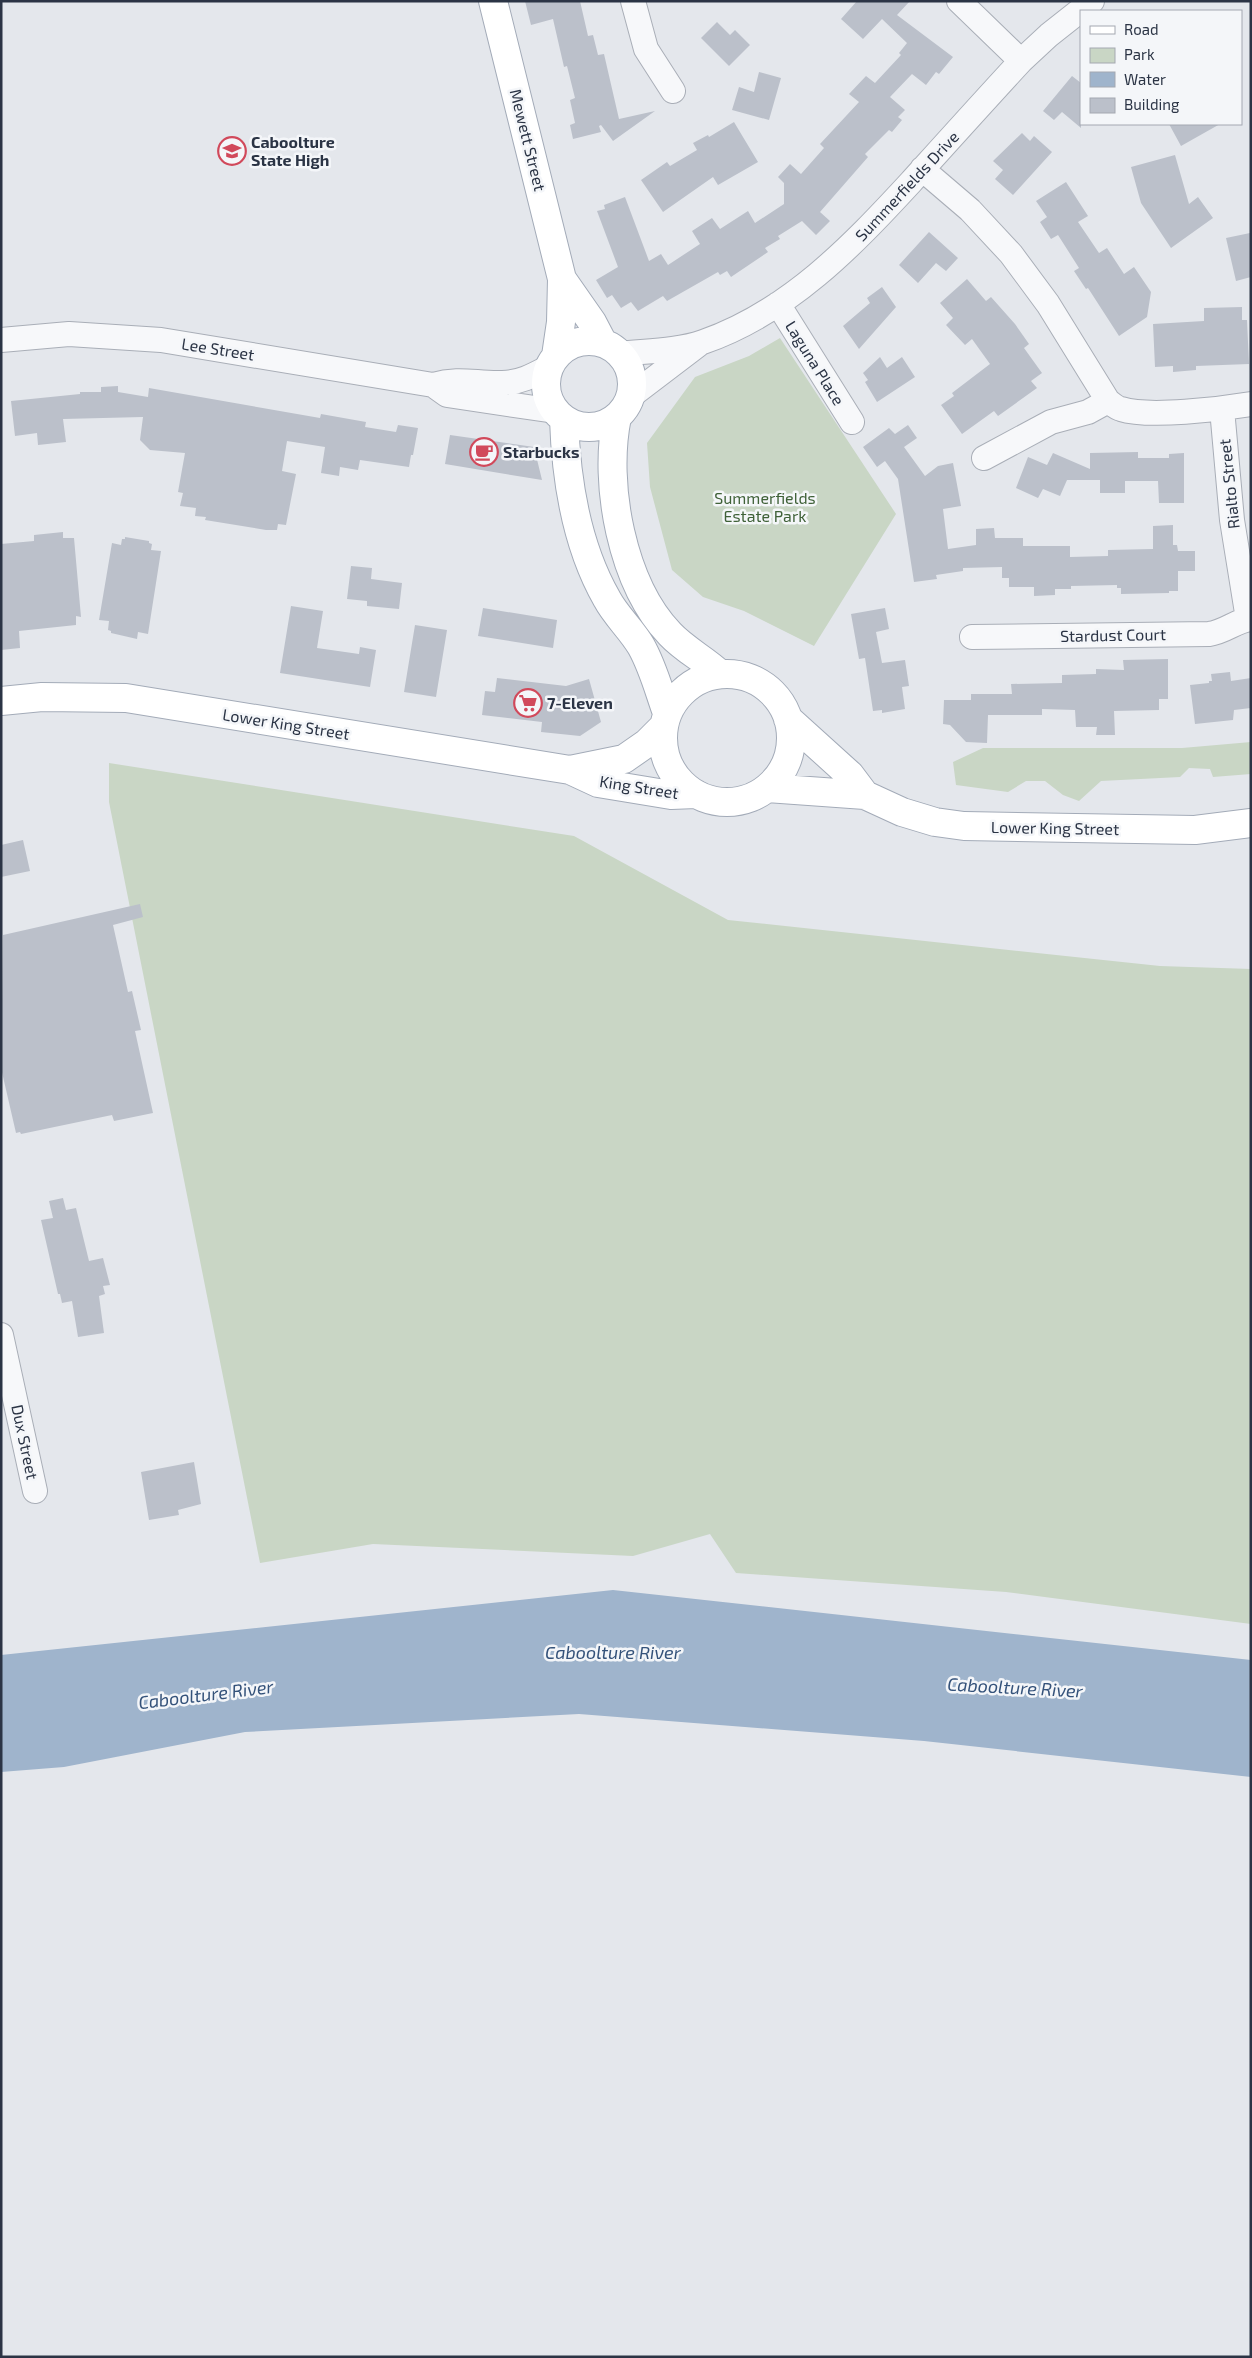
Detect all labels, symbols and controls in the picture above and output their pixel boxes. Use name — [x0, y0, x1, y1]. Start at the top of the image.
legend — [1080, 10, 1242, 125]
text: Road — [1124, 20, 1159, 38]
text: Park — [1124, 45, 1155, 63]
text: Water — [1124, 70, 1166, 88]
street label: Mewett Street — [507, 87, 550, 193]
text: Building — [1124, 95, 1180, 113]
street label: Summerfields Drive — [851, 127, 962, 244]
place label: Caboolture State High — [251, 132, 335, 169]
school or university icon: Caboolture State High — [217, 136, 247, 166]
street label: Laguna Place — [782, 317, 849, 408]
street label: Lee Street — [180, 333, 256, 364]
cafe icon: Starbucks — [469, 437, 499, 467]
street label: Rialto Street — [1214, 438, 1243, 530]
place label: Starbucks — [503, 442, 579, 461]
park label: Summerfields Estate Park — [714, 488, 816, 525]
street label: Stardust Court — [1060, 624, 1166, 645]
supermarket icon: 7-Eleven — [513, 688, 543, 718]
place label: 7-Eleven — [547, 693, 613, 712]
street label: Lower King Street — [221, 704, 351, 743]
street label: King Street — [598, 771, 680, 802]
street label: Lower King Street — [991, 817, 1119, 838]
street label: Dux Street — [8, 1403, 43, 1481]
water label: Caboolture River — [545, 1641, 682, 1663]
water label: Caboolture River — [947, 1672, 1084, 1702]
water label: Caboolture River — [137, 1675, 275, 1713]

